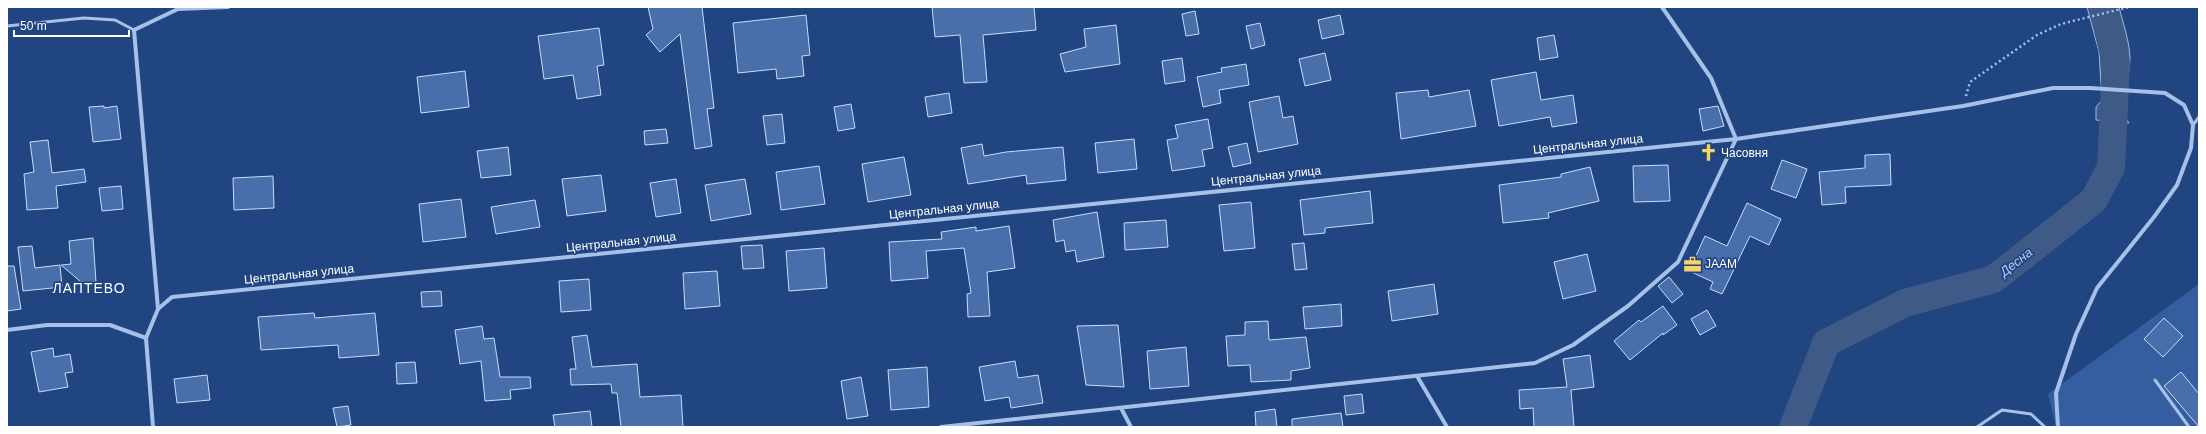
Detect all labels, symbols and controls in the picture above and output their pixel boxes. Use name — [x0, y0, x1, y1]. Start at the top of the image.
scale bar — [14, 12, 129, 38]
text: 50 m — [20, 19, 47, 33]
street label: Центральная улица — [1532, 131, 1644, 157]
church icon: Часовня — [1698, 143, 1718, 163]
place label: Часовня — [1721, 146, 1768, 160]
street label: Центральная улица — [1210, 163, 1322, 189]
street label: Центральная улица — [888, 196, 1000, 222]
street label: Центральная улица — [565, 229, 677, 255]
water label: Десна — [1995, 245, 2035, 281]
office icon: JAAM — [1682, 254, 1702, 274]
place label: JAAM — [1705, 257, 1737, 271]
street label: Центральная улица — [243, 261, 355, 287]
district label: ЛАПТЕВО — [52, 280, 126, 296]

